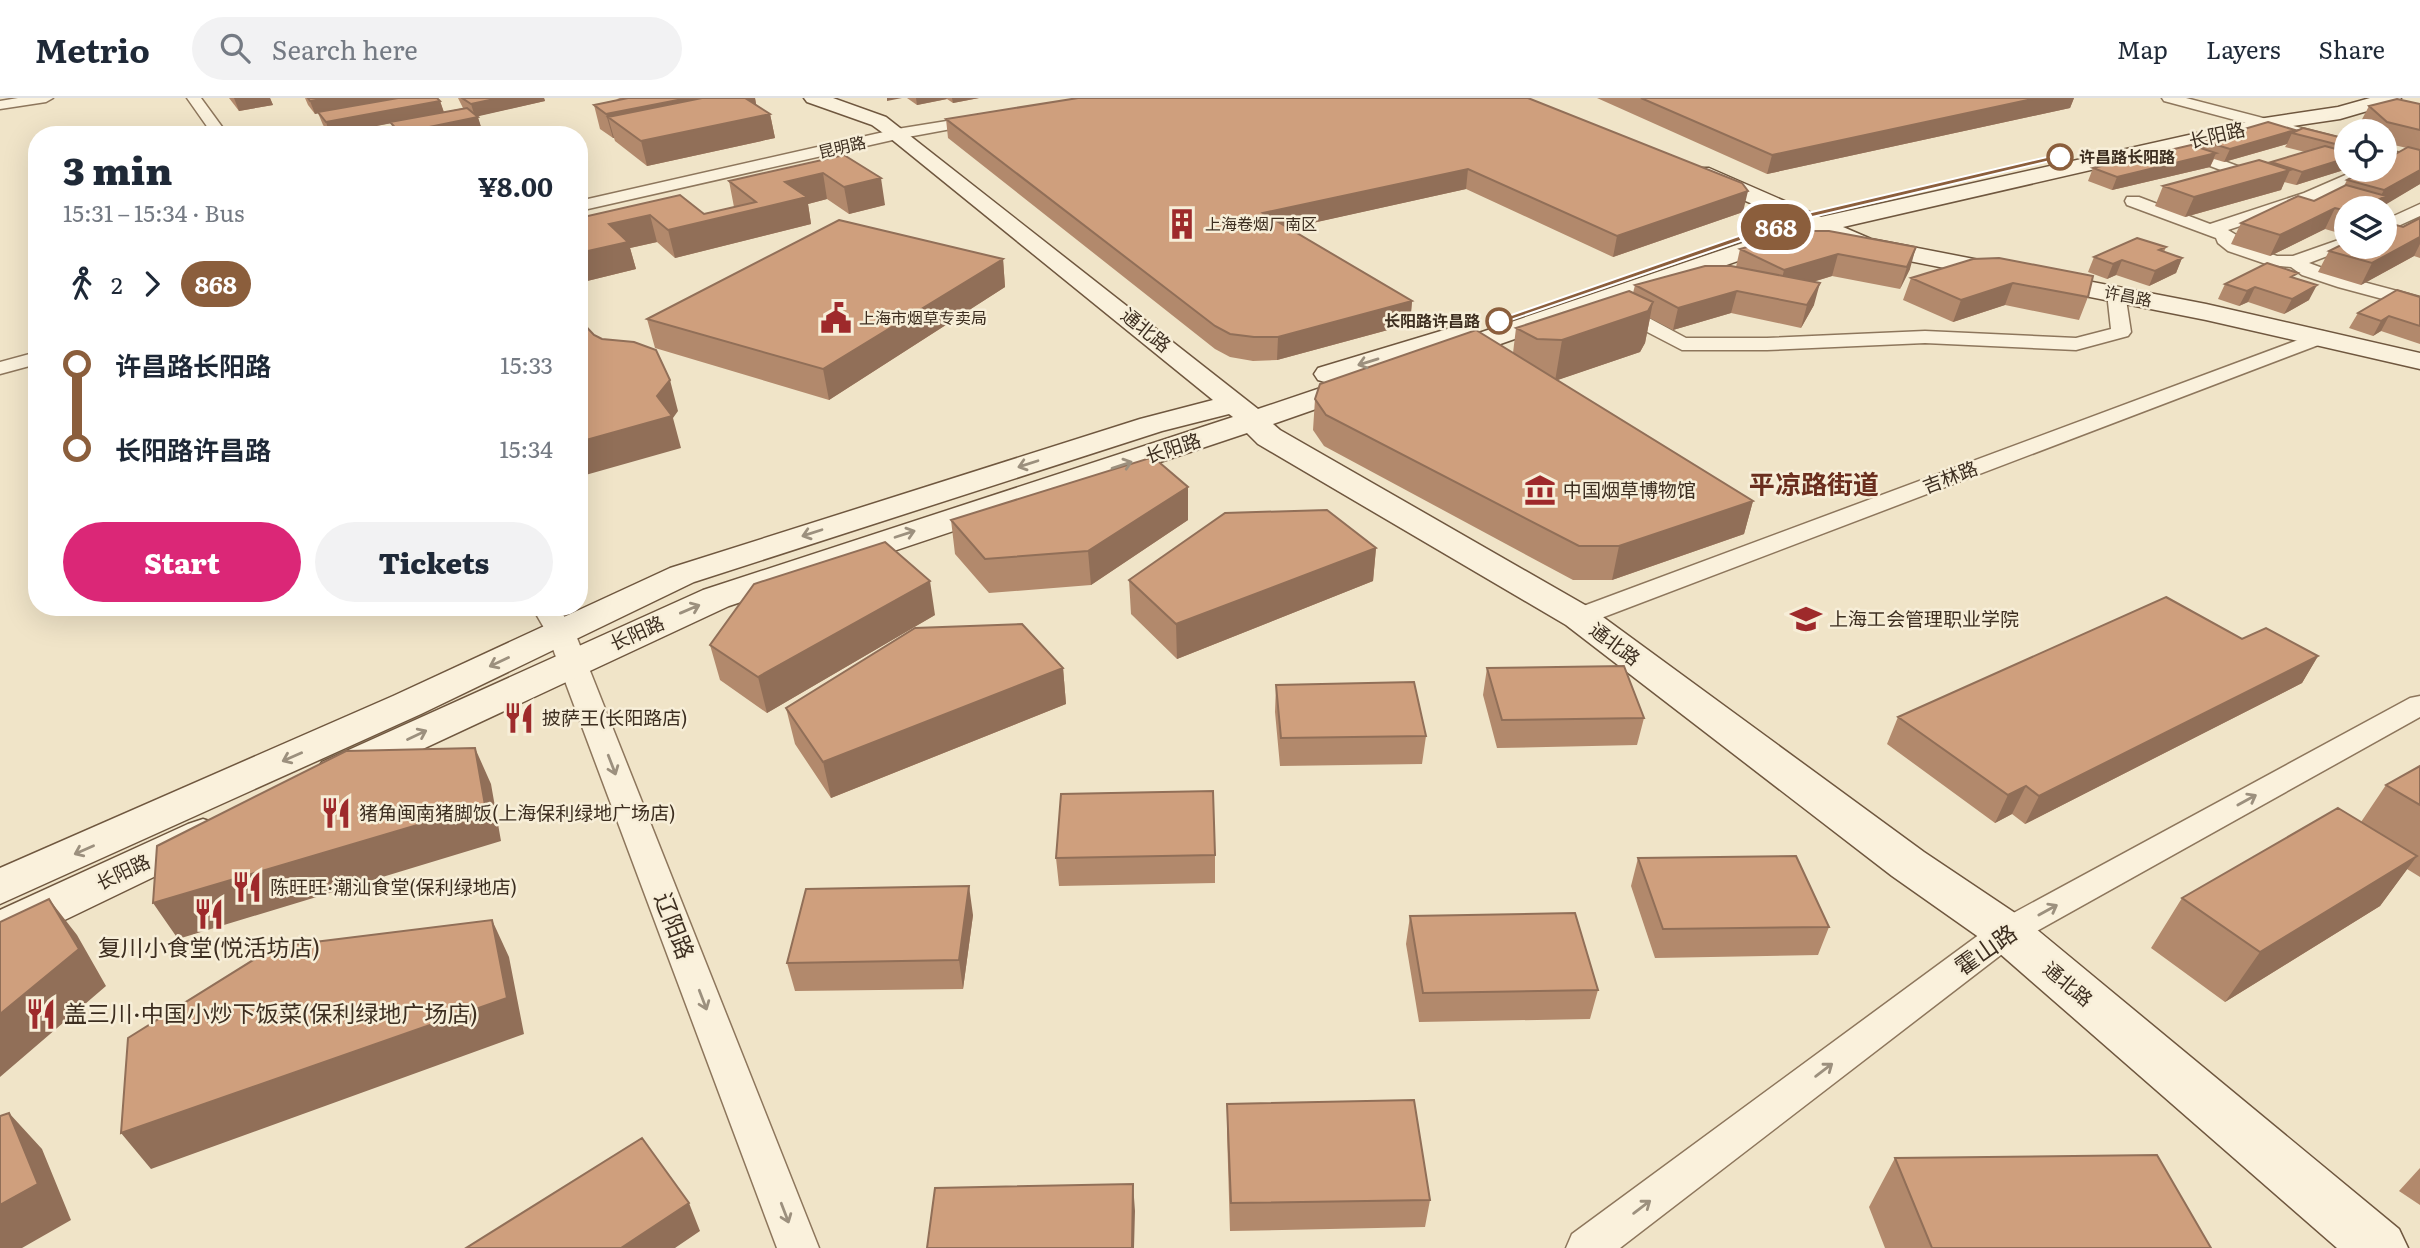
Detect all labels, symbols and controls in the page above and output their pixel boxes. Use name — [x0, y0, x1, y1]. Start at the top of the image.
search box — [192, 17, 682, 80]
text: Metrio — [35, 24, 150, 73]
icon: search — [216, 29, 254, 67]
text: Search here — [272, 29, 418, 68]
text: Map — [2117, 31, 2168, 66]
text: Layers — [2206, 31, 2280, 66]
text: Share — [2318, 31, 2385, 66]
street label: 长阳路 — [2186, 114, 2248, 154]
map controls — [2334, 119, 2397, 259]
button: locate — [2334, 119, 2397, 182]
street label: 昆明路 — [816, 129, 868, 163]
text: 3 min — [63, 140, 172, 197]
marker: 许昌路长阳路 — [2047, 144, 2073, 170]
place label: 许昌路长阳路 — [2079, 144, 2175, 168]
text: ¥8.00 — [478, 166, 553, 205]
text: 15:31 – 15:34 · Bus — [63, 195, 245, 229]
button: layers — [2334, 196, 2397, 259]
line badge: 868 — [1736, 204, 1816, 250]
building icon: 上海卷烟厂南区 — [1165, 207, 1199, 241]
text: 868 — [1755, 209, 1797, 244]
place label: 上海卷烟厂南区 — [1205, 211, 1317, 235]
icon: walk — [63, 265, 101, 303]
icon: forward — [133, 265, 171, 303]
text: 868 — [195, 266, 237, 301]
text: 2 — [111, 267, 123, 301]
street label: 许昌路 — [2102, 279, 2154, 311]
street label: 通北路 — [1116, 300, 1178, 358]
public building icon: 上海市烟草专卖局 — [819, 301, 853, 335]
place label: 上海市烟草专卖局 — [859, 305, 987, 329]
place label: 长阳路许昌路 — [1384, 308, 1480, 332]
marker: 长阳路许昌路 — [1486, 308, 1512, 334]
text: 许昌路长阳路 — [115, 345, 271, 384]
text: 15:33 — [500, 347, 553, 381]
one-way arrow — [1357, 356, 1379, 369]
street label: 长阳路 — [1141, 425, 1204, 469]
text: 长阳路许昌路 — [115, 429, 271, 468]
text: 15:34 — [500, 431, 553, 465]
street label: 吉林路 — [1918, 453, 1981, 499]
one-way arrow — [1110, 457, 1132, 470]
one-way arrow — [1018, 459, 1040, 471]
district label: 平凉路街道 — [1749, 463, 1879, 502]
museum icon: 中国烟草博物馆 — [1523, 473, 1557, 507]
place label: 中国烟草博物馆 — [1563, 475, 1696, 503]
button: Start — [63, 522, 301, 602]
button: Tickets — [315, 522, 553, 602]
one-way arrow — [893, 526, 915, 539]
one-way arrow — [801, 528, 823, 540]
one-way arrow — [679, 602, 701, 615]
school or university icon: 上海工会管理职业学院 — [1789, 602, 1823, 636]
place label: 上海工会管理职业学院 — [1829, 604, 2019, 632]
street label: 长阳路 — [605, 608, 668, 656]
street label: 通北路 — [1584, 615, 1647, 672]
one-way arrow — [489, 656, 510, 669]
restaurant icon: 披萨王(长阳路店) — [502, 701, 536, 735]
place label: 披萨王(长阳路店) — [542, 703, 688, 731]
one-way arrow — [406, 728, 427, 741]
one-way arrow — [282, 751, 303, 764]
one-way arrow — [606, 754, 619, 776]
one-way arrow — [2237, 793, 2257, 807]
restaurant icon: 猪角闽南猪脚饭(上海保利绿地广场店) — [319, 796, 353, 830]
place label: 猪角闽南猪脚饭(上海保利绿地广场店) — [359, 798, 676, 826]
one-way arrow — [74, 844, 96, 857]
street label: 长阳路 — [91, 846, 154, 896]
restaurant icon: 陈旺旺·潮汕食堂(保利绿地店) — [230, 870, 264, 904]
place label: 陈旺旺·潮汕食堂(保利绿地店) — [270, 872, 517, 900]
street label: 辽阳路 — [648, 887, 704, 964]
restaurant icon: 复川小食堂(悦活坊店) — [192, 897, 226, 931]
one-way arrow — [2038, 903, 2058, 917]
street label: 霍山路 — [1947, 915, 2023, 982]
place label: 复川小食堂(悦活坊店) — [98, 929, 320, 963]
street label: 通北路 — [2038, 954, 2099, 1012]
one-way arrow — [697, 989, 710, 1011]
place label: 盖三川·中国小炒下饭菜(保利绿地广场店) — [64, 995, 478, 1029]
restaurant icon: 盖三川·中国小炒下饭菜(保利绿地广场店) — [24, 997, 58, 1031]
one-way arrow — [1814, 1063, 1832, 1078]
one-way arrow — [1632, 1200, 1651, 1214]
one-way arrow — [779, 1201, 792, 1223]

